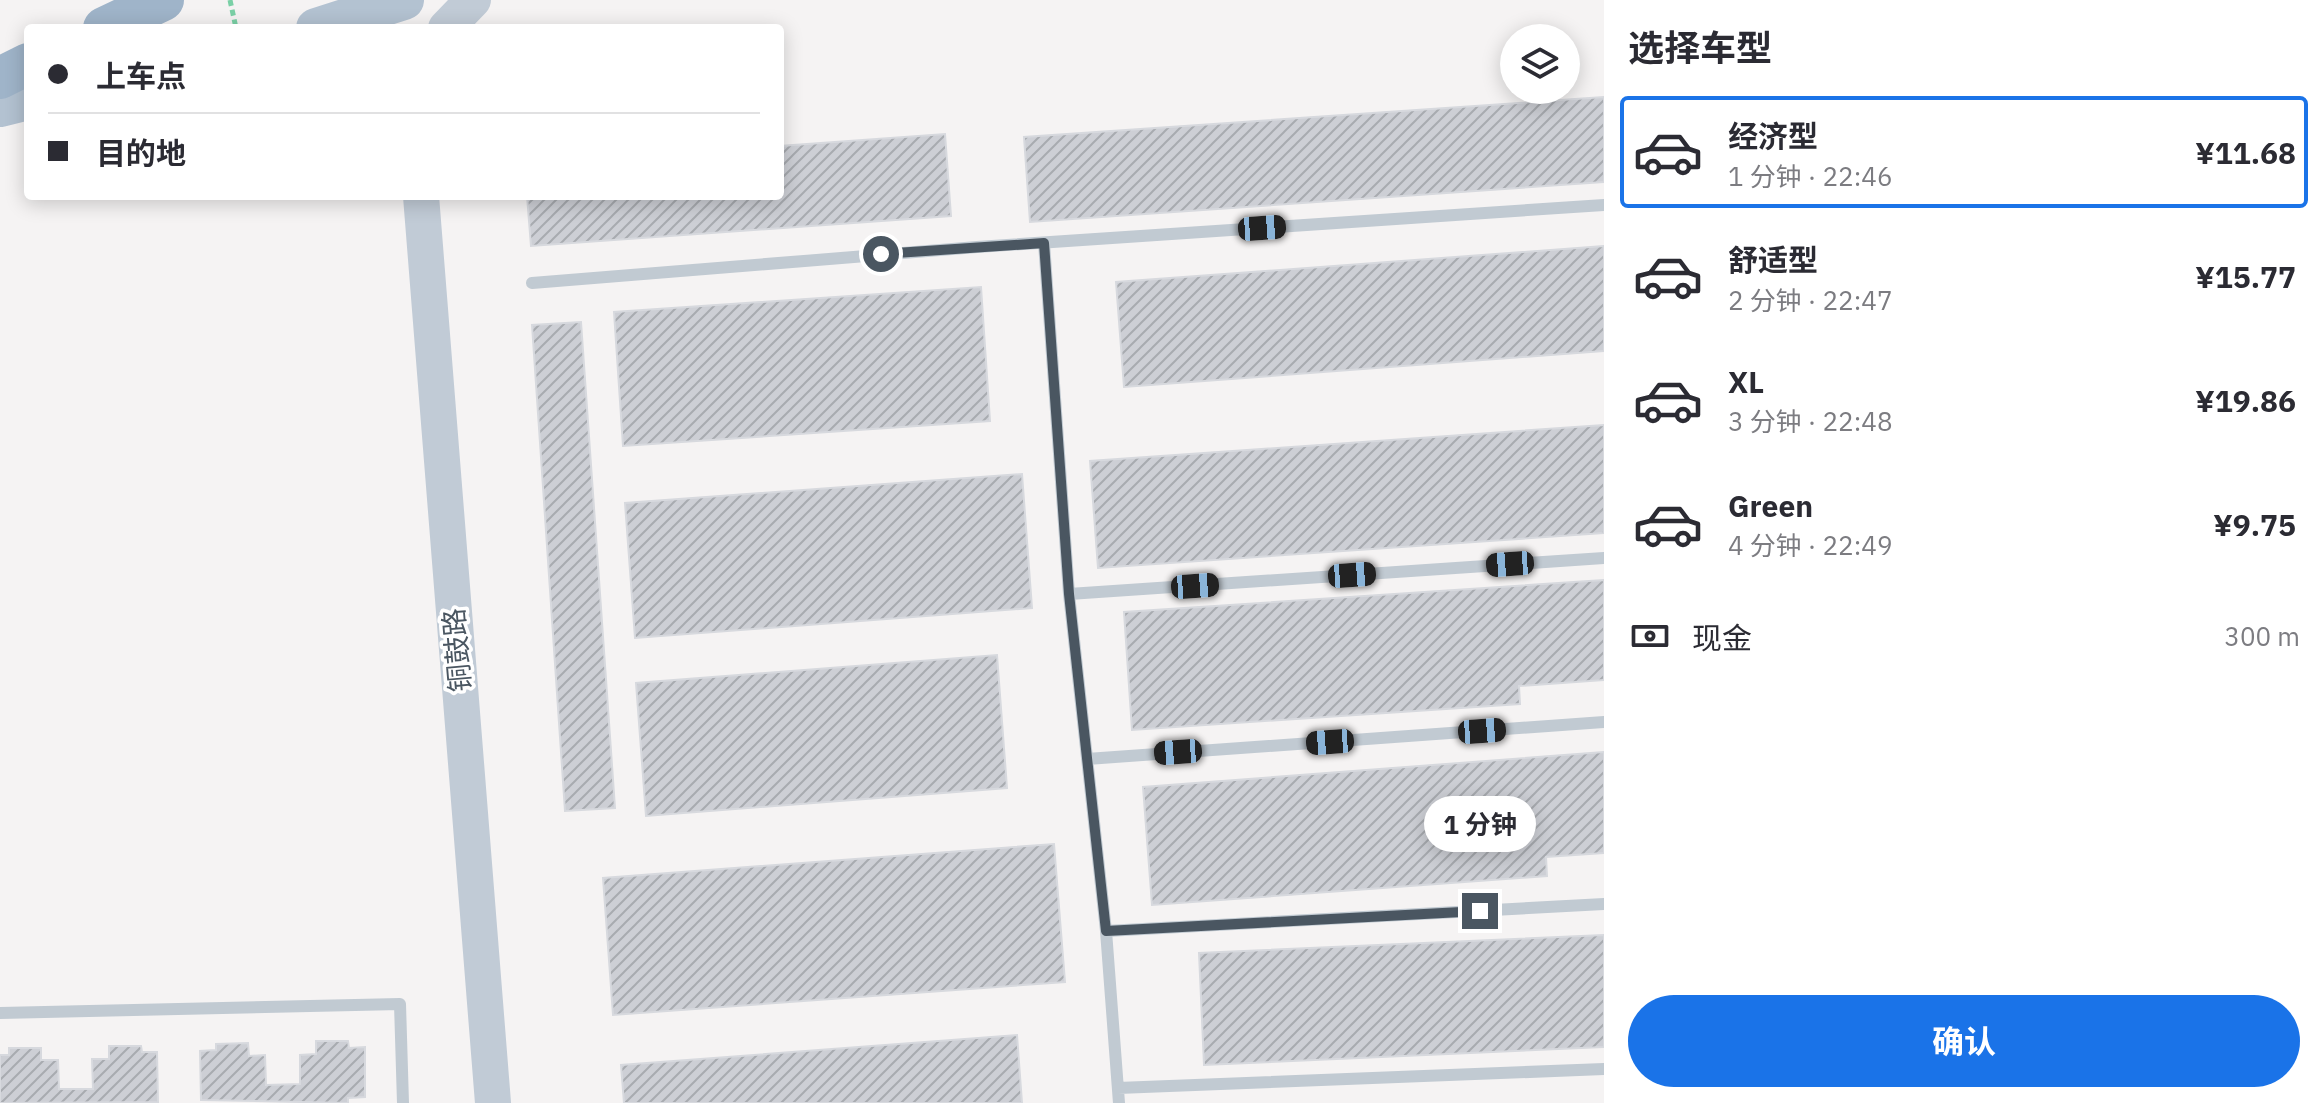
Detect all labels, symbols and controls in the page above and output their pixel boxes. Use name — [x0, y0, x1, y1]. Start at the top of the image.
map controls — [1500, 24, 1580, 104]
button: layers — [1500, 24, 1580, 104]
text: 选择车型 — [1628, 24, 1772, 71]
text: 上车点 — [96, 56, 186, 95]
icon: car — [1632, 116, 1704, 188]
text: 经济型 — [1728, 116, 1818, 155]
text: 目的地 — [96, 133, 186, 172]
text: ¥11.68 — [2195, 133, 2296, 172]
text: 1 分钟 · 22:46 — [1728, 159, 1892, 193]
car — [1237, 214, 1287, 242]
route start — [863, 236, 899, 272]
icon: car — [1632, 240, 1704, 312]
text: 舒适型 — [1728, 240, 1818, 279]
text: ¥15.77 — [2195, 257, 2296, 296]
text: 2 分钟 · 22:47 — [1728, 283, 1892, 317]
text: XL — [1728, 362, 1764, 401]
icon: car — [1632, 364, 1704, 436]
text: ¥19.86 — [2195, 381, 2296, 420]
text: 3 分钟 · 22:48 — [1728, 404, 1892, 438]
text: Green — [1728, 486, 1813, 525]
icon: car — [1632, 488, 1704, 560]
text: ¥9.75 — [2213, 505, 2296, 544]
text: 4 分钟 · 22:49 — [1728, 528, 1892, 562]
car — [1485, 550, 1535, 578]
car — [1327, 561, 1377, 589]
car — [1170, 572, 1220, 600]
street label: 铜鼓路 — [434, 607, 479, 694]
icon: cash — [1628, 614, 1672, 658]
text: 现金 — [1692, 618, 1752, 657]
text: 300 m — [2224, 619, 2300, 653]
car — [1457, 717, 1507, 745]
car — [1305, 728, 1355, 756]
car — [1153, 738, 1203, 766]
callout: 1 分钟 — [1424, 795, 1536, 851]
text: 1 分钟 — [1443, 807, 1517, 841]
route end — [1462, 893, 1498, 929]
button: 确认 — [1628, 995, 2300, 1087]

